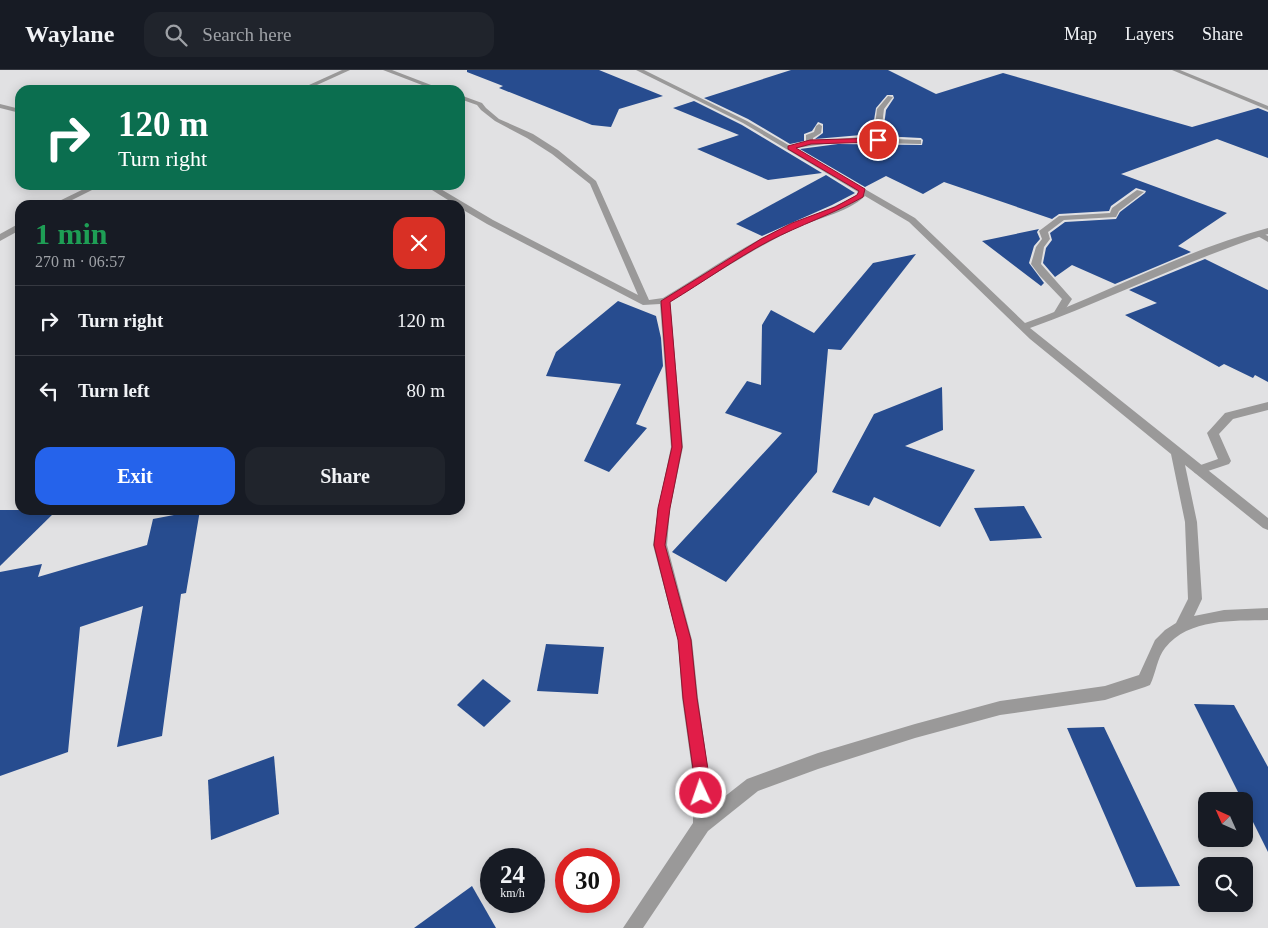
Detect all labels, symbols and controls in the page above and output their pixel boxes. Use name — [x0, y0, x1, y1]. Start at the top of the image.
search box — [144, 12, 494, 57]
text: Waylane — [25, 21, 114, 47]
icon: search — [162, 21, 190, 49]
text: Search here — [202, 24, 291, 45]
text: Map — [1064, 24, 1097, 44]
text: Layers — [1125, 24, 1174, 44]
text: Share — [1202, 24, 1243, 44]
icon: right — [35, 105, 100, 170]
text: 120 m — [118, 105, 208, 144]
pin — [857, 119, 899, 161]
icon: arrive — [864, 126, 892, 154]
text: Turn right — [118, 146, 207, 171]
text: 1 min — [35, 217, 108, 250]
button: close — [393, 217, 445, 269]
text: 270 m · 06:57 — [35, 253, 125, 270]
icon: right — [35, 307, 63, 335]
text: Turn right — [78, 310, 163, 331]
text: 120 m — [397, 310, 445, 331]
icon: left — [35, 377, 63, 405]
text: Turn left — [78, 380, 150, 401]
text: 80 m — [406, 380, 445, 401]
button: Exit — [35, 447, 235, 505]
button: Share — [245, 447, 445, 505]
position arrow — [674, 766, 726, 818]
north arrow — [1198, 792, 1252, 848]
map controls — [1198, 792, 1253, 912]
speed limit sign: 30 — [555, 848, 620, 913]
button: search — [1198, 857, 1253, 912]
text: 24 — [500, 861, 525, 888]
text: km/h — [500, 886, 525, 900]

